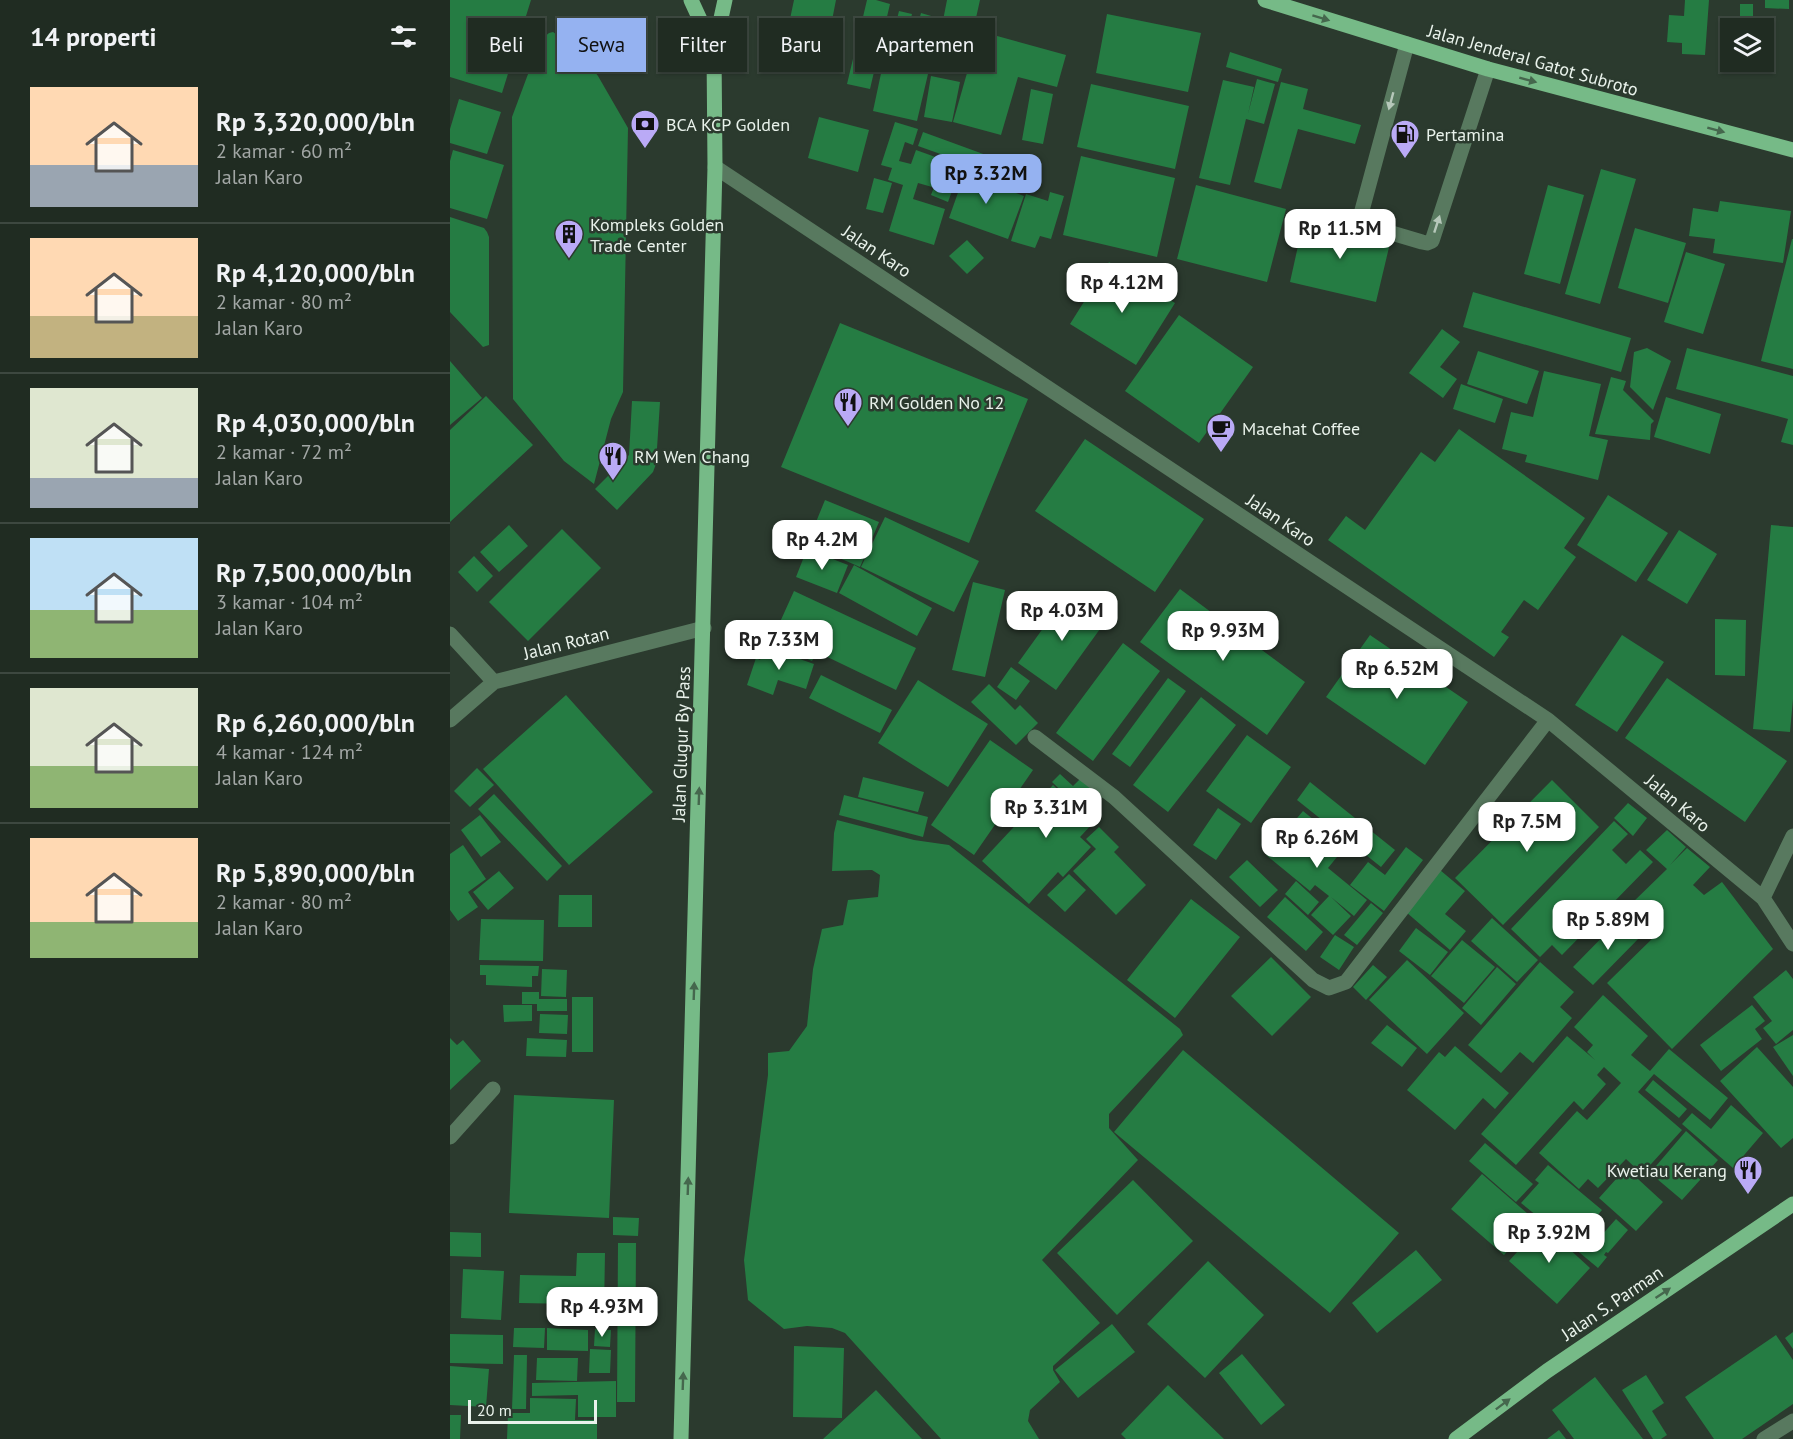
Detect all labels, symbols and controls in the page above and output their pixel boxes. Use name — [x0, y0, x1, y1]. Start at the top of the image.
one-way arrow — [1312, 13, 1330, 23]
chip: Beli — [468, 18, 545, 72]
chip: Sewa — [557, 18, 646, 72]
chip: Filter — [658, 18, 747, 72]
chip: Baru — [759, 18, 843, 72]
chip: Apartemen — [855, 18, 995, 72]
map controls — [1720, 18, 1774, 72]
button: layers — [1720, 18, 1774, 72]
street label: Jalan Jenderal Gatot Subroto — [1424, 19, 1641, 101]
text: 14 properti — [30, 20, 156, 53]
icon: filters — [387, 20, 420, 53]
one-way arrow — [1518, 75, 1537, 85]
one-way arrow — [1386, 92, 1395, 110]
text: Rp 3,320,000/bln — [216, 105, 415, 138]
bank icon: BCA KCP Golden — [629, 108, 661, 150]
icon: home — [78, 111, 150, 183]
place label: BCA KCP Golden — [666, 113, 790, 136]
fuel station icon: Pertamina — [1389, 118, 1421, 160]
place label: Pertamina — [1426, 123, 1504, 146]
one-way arrow — [1707, 125, 1725, 135]
text: 2 kamar · 60 m² — [216, 138, 352, 164]
pin: Rp 3.32M — [924, 154, 1048, 205]
text: Rp 3.32M — [945, 160, 1027, 186]
text: Jalan Karo — [216, 164, 303, 190]
pin: Rp 11.5M — [1278, 209, 1402, 260]
place label: Kompleks Golden Trade Center — [590, 213, 724, 257]
text: Rp 11.5M — [1299, 215, 1381, 241]
one-way arrow — [1433, 215, 1443, 233]
building icon: Kompleks Golden Trade Center — [553, 218, 585, 260]
street label: Jalan Karo — [837, 219, 916, 282]
text: Rp 4,120,000/bln — [216, 256, 415, 289]
icon: home — [78, 262, 150, 334]
pin: Rp 4.12M — [1060, 263, 1184, 314]
text: Rp 4.12M — [1081, 269, 1163, 295]
text: 2 kamar · 80 m² — [216, 289, 352, 315]
text: Jalan Karo — [216, 315, 303, 341]
restaurant icon: RM Golden No 12 — [832, 386, 864, 428]
place label: RM Golden No 12 — [869, 391, 1004, 414]
text: Rp 4,030,000/bln — [216, 406, 415, 439]
icon: home — [78, 412, 150, 484]
cafe icon: Macehat Coffee — [1205, 412, 1237, 454]
place label: Macehat Coffee — [1242, 417, 1360, 440]
text: 2 kamar · 72 m² — [216, 439, 352, 465]
restaurant icon: RM Wen Chang — [597, 440, 629, 482]
place label: RM Wen Chang — [634, 445, 750, 468]
text: Jalan Karo — [216, 465, 303, 491]
street label: Jalan Karo — [1241, 488, 1320, 551]
pin: Rp 4.2M — [767, 520, 877, 571]
text: Rp 4.2M — [786, 526, 858, 552]
text: Rp 7,500,000/bln — [216, 556, 412, 589]
icon: home — [78, 562, 150, 634]
text: 3 kamar · 104 m² — [216, 589, 363, 615]
pin: Rp 4.03M — [1000, 591, 1124, 642]
text: Rp 4.03M — [1021, 597, 1103, 623]
pin: Rp 9.93M — [1161, 611, 1285, 662]
text: Jalan Karo — [216, 615, 303, 641]
text: Rp 9.93M — [1182, 617, 1264, 643]
pin: Rp 7.33M — [717, 620, 841, 671]
street label: Jalan Rotan — [520, 621, 611, 665]
text: Rp 7.33M — [739, 626, 819, 652]
pin: Rp 6.52M — [1335, 649, 1459, 700]
text: Rp 6.52M — [1356, 655, 1438, 681]
street label: Jalan Glugur By Pass — [667, 666, 695, 823]
text: Rp 6,260,000/bln — [216, 706, 415, 739]
icon: home — [78, 712, 150, 784]
text: 4 kamar · 124 m² — [216, 739, 363, 765]
text: Jalan Karo — [216, 765, 303, 791]
street label: Jalan Karo — [1640, 768, 1715, 837]
one-way arrow — [694, 786, 704, 805]
pin: Rp 3.31M — [984, 788, 1108, 839]
text: Rp 3.31M — [1005, 794, 1087, 820]
pin: Rp 7.5M — [1472, 802, 1582, 853]
text: Rp 7.5M — [1492, 808, 1562, 834]
pin: Rp 6.26M — [1255, 818, 1379, 869]
text: Rp 6.26M — [1276, 824, 1358, 850]
text: Rp 5,890,000/bln — [216, 856, 415, 889]
icon: home — [78, 862, 150, 934]
text: 2 kamar · 80 m² — [216, 889, 352, 915]
pin: Rp 5.89M — [1546, 900, 1670, 951]
text: Rp 5.89M — [1567, 906, 1649, 932]
text: Jalan Karo — [216, 915, 303, 941]
one-way arrow — [689, 981, 698, 1000]
restaurant icon: Kwetiau Kerang — [1732, 1154, 1764, 1196]
place label: Kwetiau Kerang — [1607, 1159, 1727, 1182]
one-way arrow — [684, 1176, 693, 1195]
pin: Rp 3.92M — [1487, 1213, 1611, 1264]
text: Rp 3.92M — [1508, 1219, 1590, 1245]
street label: Jalan S. Parman — [1556, 1261, 1667, 1346]
pin: Rp 4.93M — [540, 1287, 664, 1338]
one-way arrow — [1654, 1287, 1671, 1298]
text: Rp 4.93M — [561, 1293, 643, 1319]
one-way arrow — [678, 1371, 688, 1390]
scale bar — [468, 1397, 597, 1424]
one-way arrow — [1494, 1398, 1510, 1410]
text: 20 m — [477, 1400, 512, 1420]

